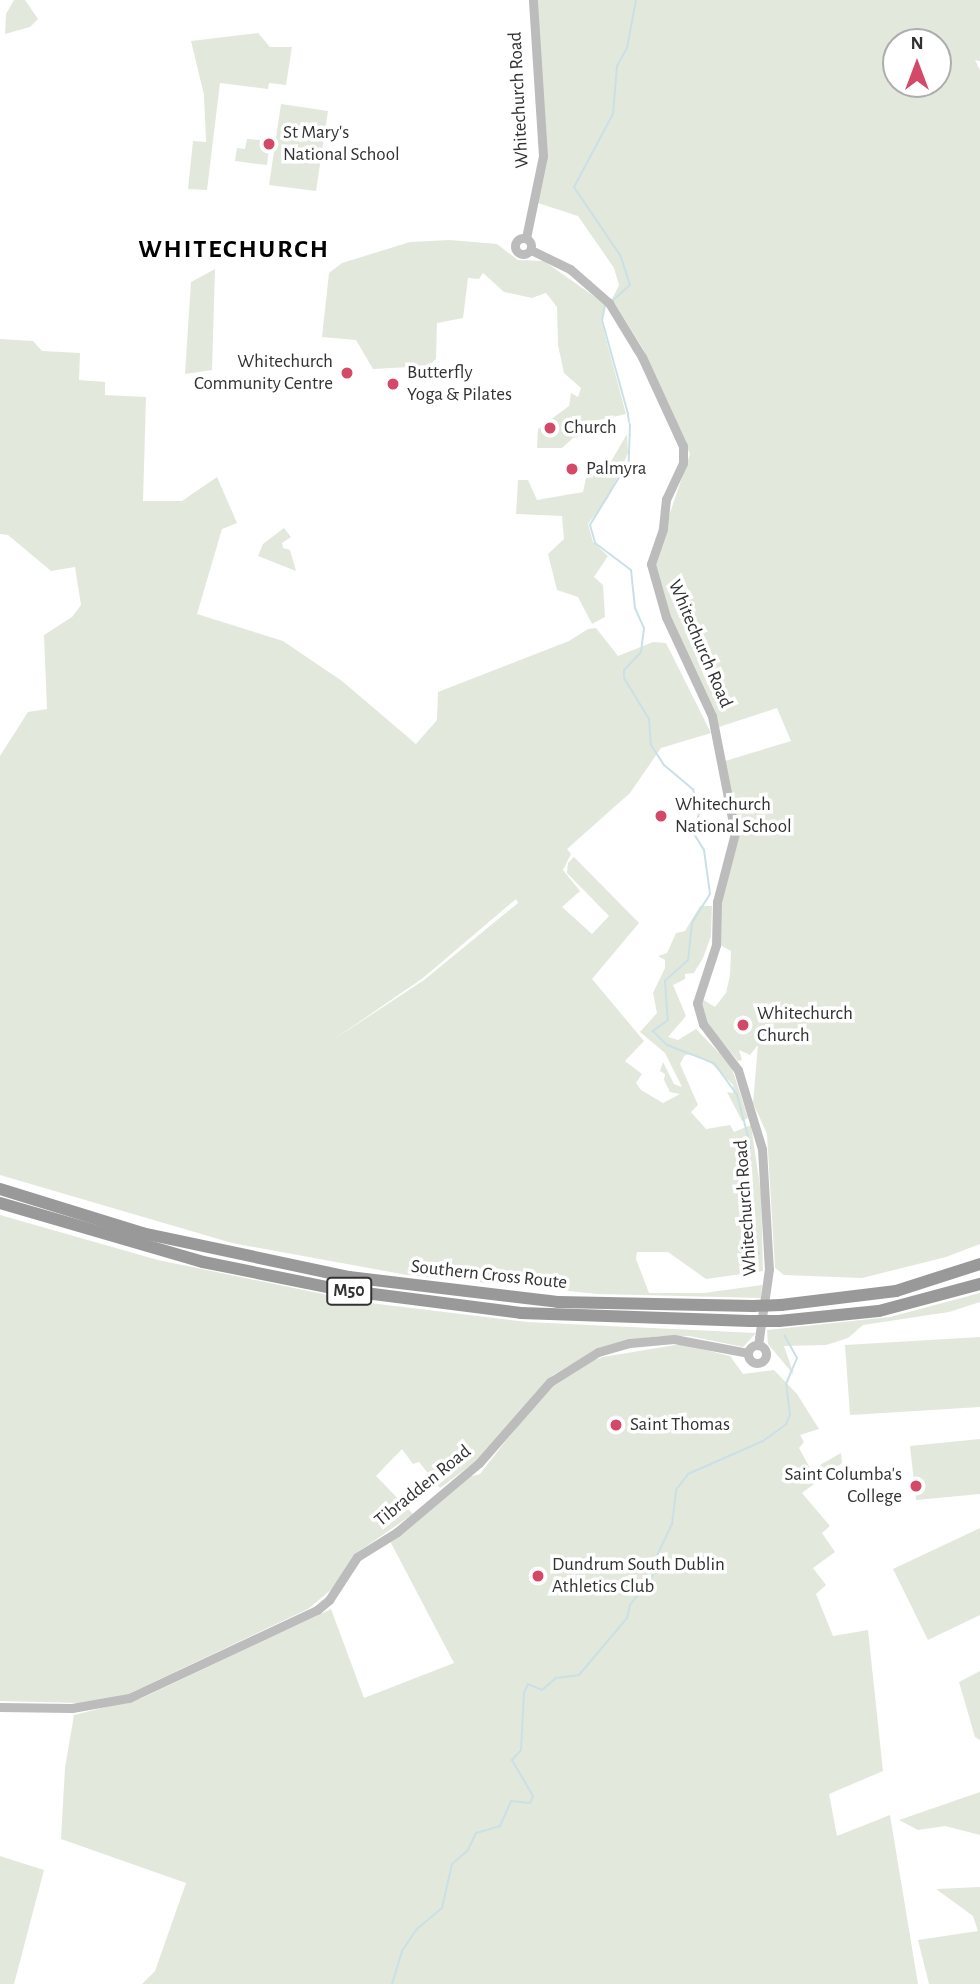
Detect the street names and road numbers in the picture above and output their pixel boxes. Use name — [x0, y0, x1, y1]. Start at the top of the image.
street label: Whitechurch Road — [504, 31, 534, 169]
street label: Whitechurch Road — [663, 577, 737, 711]
street label: Whitechurch Road — [730, 1139, 762, 1277]
street label: Southern Cross Route — [410, 1255, 568, 1295]
road number: M50 — [326, 1276, 372, 1306]
street label: Tibradden Road — [370, 1440, 476, 1532]

